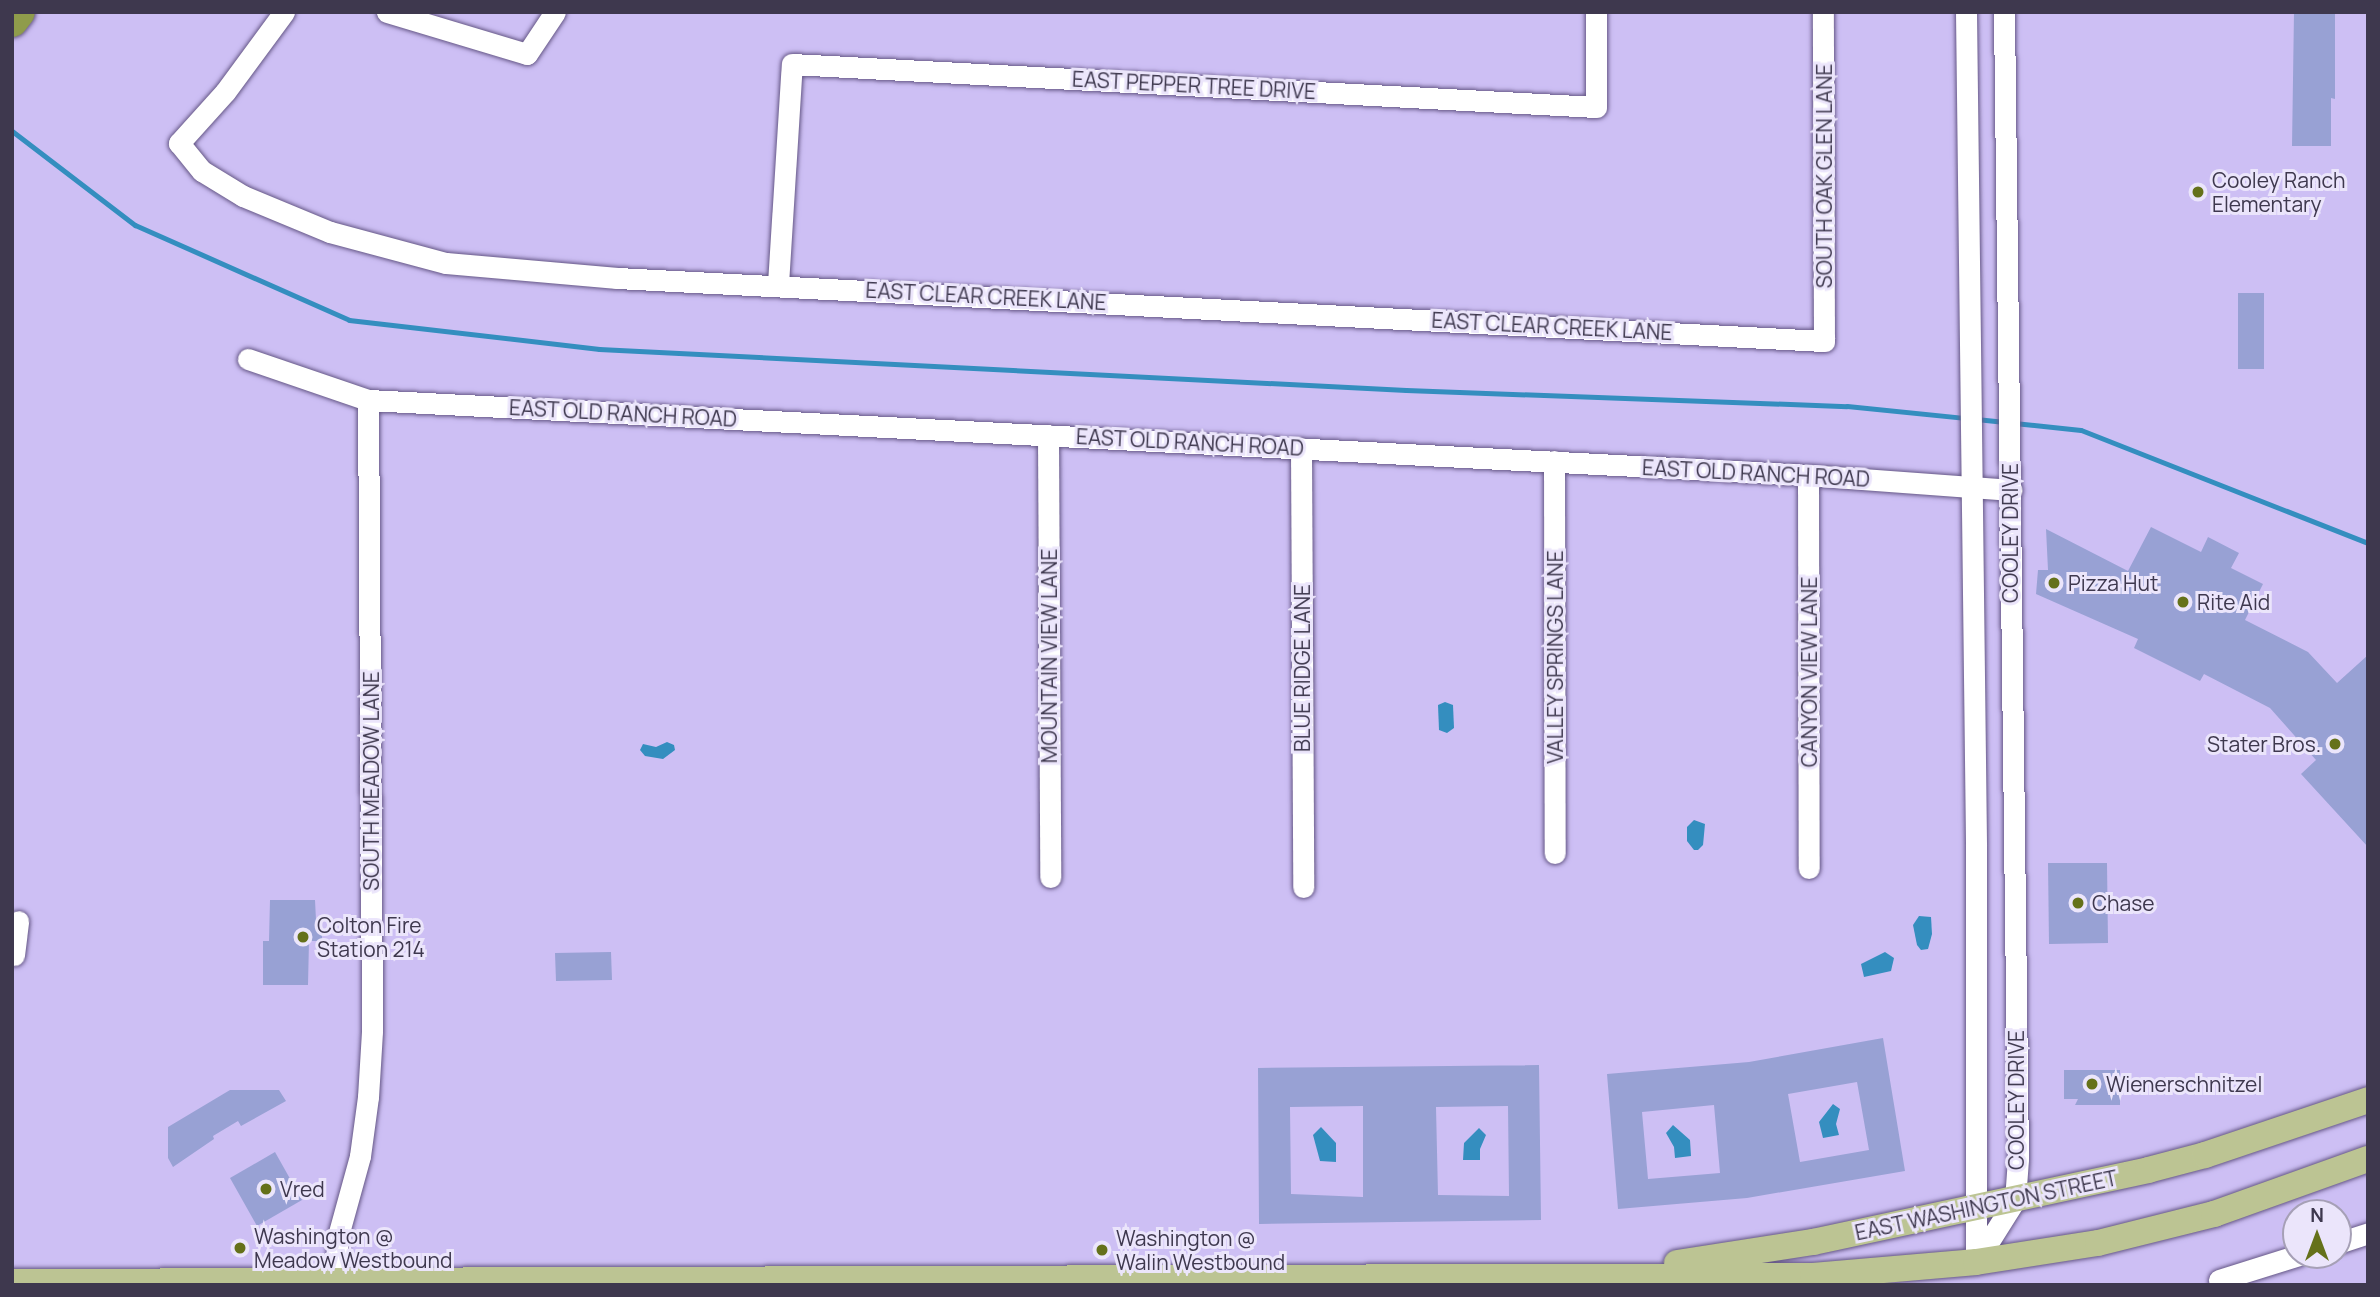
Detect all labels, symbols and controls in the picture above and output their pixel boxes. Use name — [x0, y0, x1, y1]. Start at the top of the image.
street label: SOUTH OAK GLEN LANE — [1811, 63, 1837, 289]
street label: EAST PEPPER TREE DRIVE — [1071, 66, 1317, 104]
place label: Cooley Ranch Elementary — [2212, 167, 2346, 217]
marker: Cooley Ranch Elementary — [2190, 184, 2206, 200]
street label: EAST CLEAR CREEK LANE — [864, 277, 1108, 315]
street label: EAST CLEAR CREEK LANE — [1430, 307, 1674, 345]
street label: EAST OLD RANCH ROAD — [508, 394, 738, 432]
street label: EAST OLD RANCH ROAD — [1075, 423, 1305, 461]
street label: EAST OLD RANCH ROAD — [1641, 454, 1871, 492]
street label: COOLEY DRIVE — [1997, 463, 2023, 603]
street label: MOUNTAIN VIEW LANE — [1036, 549, 1062, 763]
street label: VALLEY SPRINGS LANE — [1542, 550, 1568, 764]
place label: Pizza Hut — [2068, 570, 2158, 596]
marker: Pizza Hut — [2046, 575, 2062, 591]
street label: CANYON VIEW LANE — [1796, 577, 1822, 767]
street label: BLUE RIDGE LANE — [1289, 584, 1315, 752]
place label: Rite Aid — [2197, 589, 2270, 615]
marker: Rite Aid — [2175, 594, 2191, 610]
street label: SOUTH MEADOW LANE — [358, 671, 384, 891]
place label: Stater Bros. — [2207, 731, 2321, 757]
marker: Stater Bros. — [2327, 736, 2343, 752]
place label: Chase — [2092, 890, 2154, 916]
marker: Chase — [2070, 895, 2086, 911]
place label: Colton Fire Station 214 — [317, 912, 425, 962]
marker: Colton Fire Station 214 — [295, 929, 311, 945]
street label: COOLEY DRIVE — [2003, 1030, 2029, 1170]
place label: Wienerschnitzel — [2106, 1071, 2262, 1097]
marker: Wienerschnitzel — [2084, 1076, 2100, 1092]
street label: EAST WASHINGTON STREET — [1852, 1165, 2120, 1245]
place label: Vred — [280, 1176, 325, 1202]
marker: Vred — [258, 1181, 274, 1197]
north arrow — [2282, 1199, 2352, 1269]
text: N — [2310, 1202, 2324, 1228]
place label: Washington @ Meadow Westbound — [254, 1223, 452, 1273]
place label: Washington @ Walin Westbound — [1116, 1225, 1285, 1275]
marker: Washington @ Meadow Westbound — [232, 1240, 248, 1256]
marker: Washington @ Walin Westbound — [1094, 1242, 1110, 1258]

